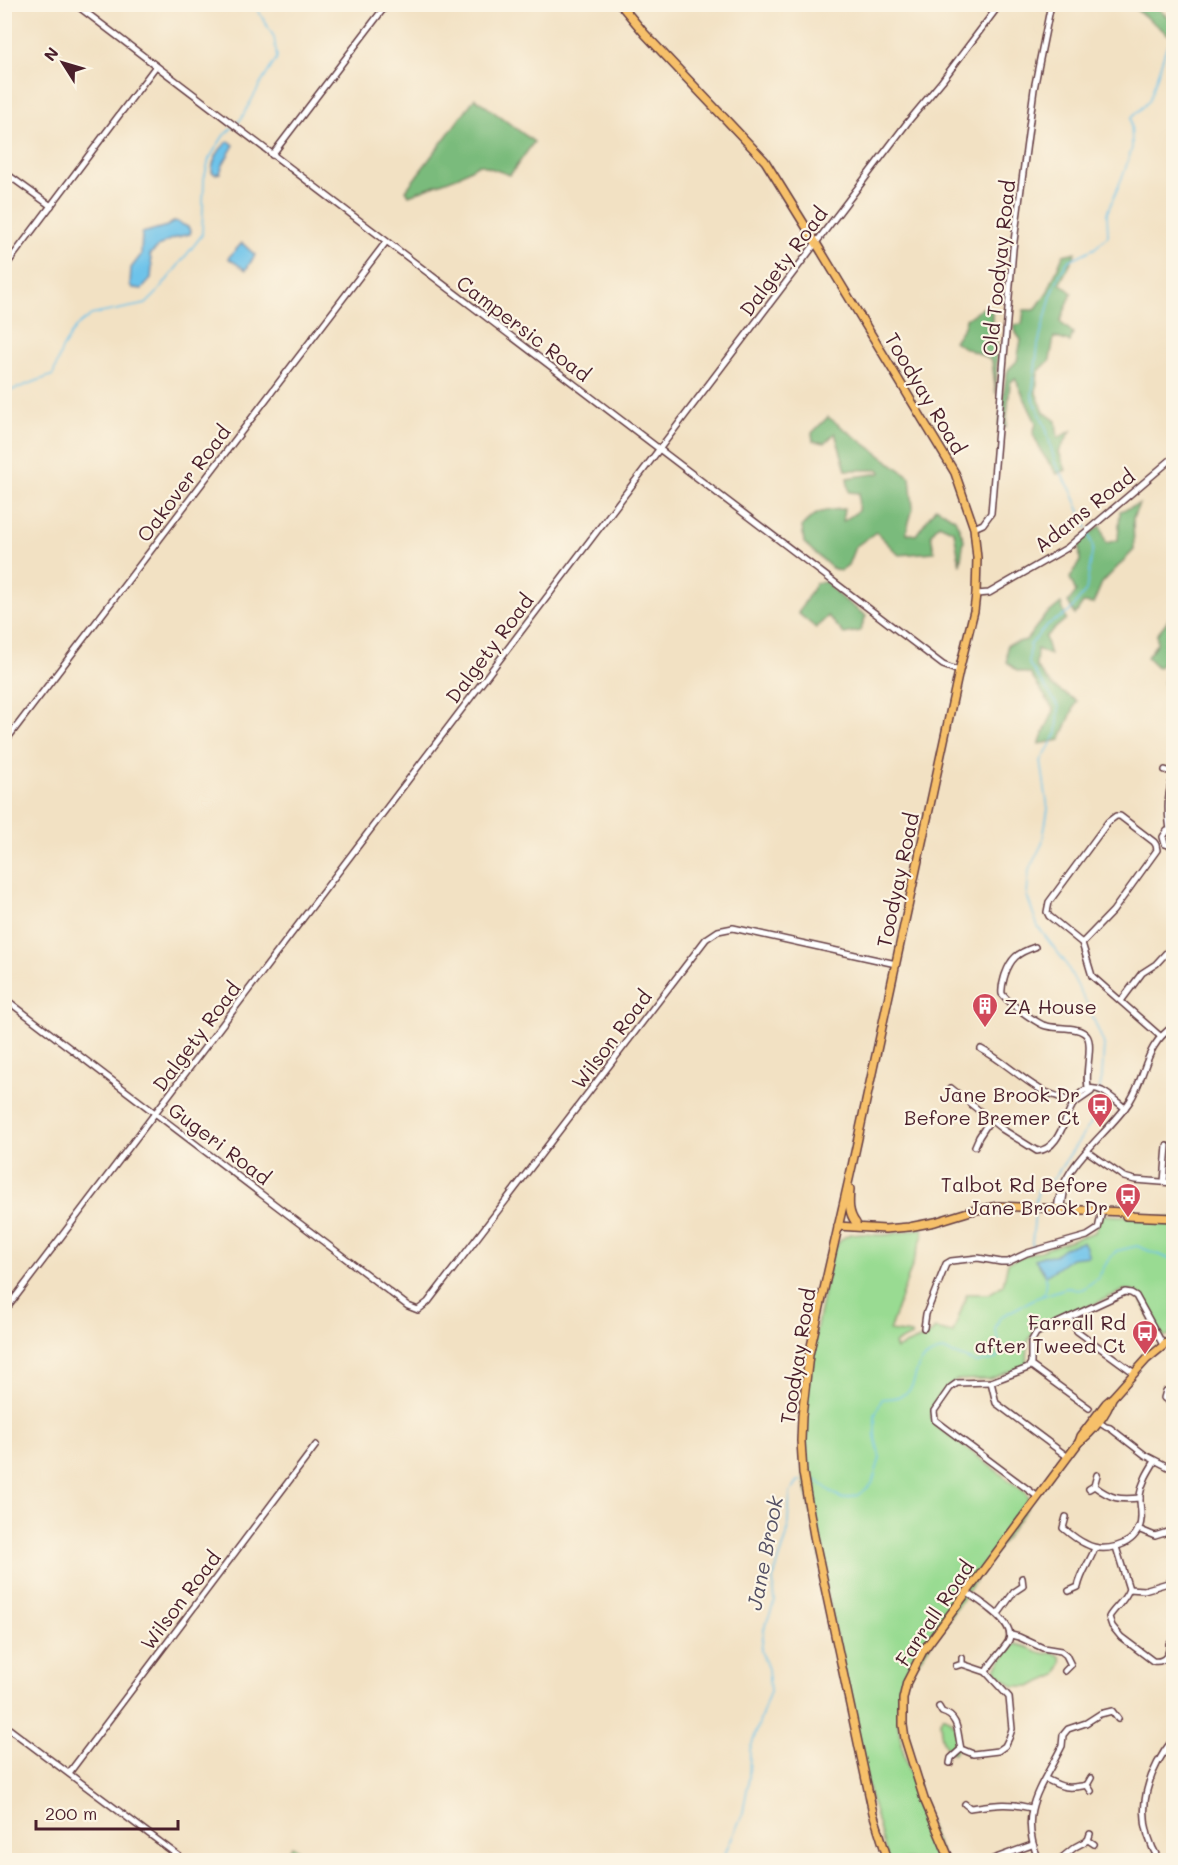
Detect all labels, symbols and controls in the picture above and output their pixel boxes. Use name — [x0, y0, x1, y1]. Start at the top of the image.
north arrow — [33, 33, 93, 93]
text: N — [39, 42, 63, 65]
street label: Old Toodyay Road — [976, 179, 1020, 357]
street label: Dalgety Road — [733, 201, 833, 321]
street label: Campersic Road — [452, 269, 596, 387]
street label: Toodyay Road — [880, 328, 972, 458]
street label: Oakover Road — [130, 419, 236, 547]
street label: Adams Road — [1028, 463, 1140, 557]
street label: Dalgety Road — [439, 588, 539, 708]
street label: Toodyay Road — [870, 810, 924, 950]
street label: Dalgety Road — [146, 976, 246, 1096]
street label: Wilson Road — [565, 984, 657, 1094]
building icon: ZA House — [970, 991, 1000, 1029]
place label: ZA House — [1004, 993, 1097, 1019]
place label: Jane Brook Dr Before Bremer Ct — [904, 1081, 1080, 1130]
bus stop icon: Jane Brook Dr Before Bremer Ct — [1085, 1091, 1115, 1129]
street label: Gugeri Road — [163, 1096, 277, 1190]
place label: Talbot Rd Before Jane Brook Dr — [941, 1171, 1108, 1220]
bus stop icon: Talbot Rd Before Jane Brook Dr — [1113, 1181, 1143, 1219]
street label: Toodyay Road — [773, 1286, 821, 1426]
place label: Farrall Rd after Tweed Ct — [975, 1309, 1126, 1358]
bus stop icon: Farrall Rd after Tweed Ct — [1130, 1318, 1160, 1356]
water label: Jane Brook — [740, 1493, 788, 1612]
street label: Wilson Road — [134, 1545, 226, 1655]
street label: Farrall Road — [889, 1555, 979, 1671]
scale bar — [36, 1793, 178, 1831]
text: 200 m — [45, 1801, 97, 1825]

